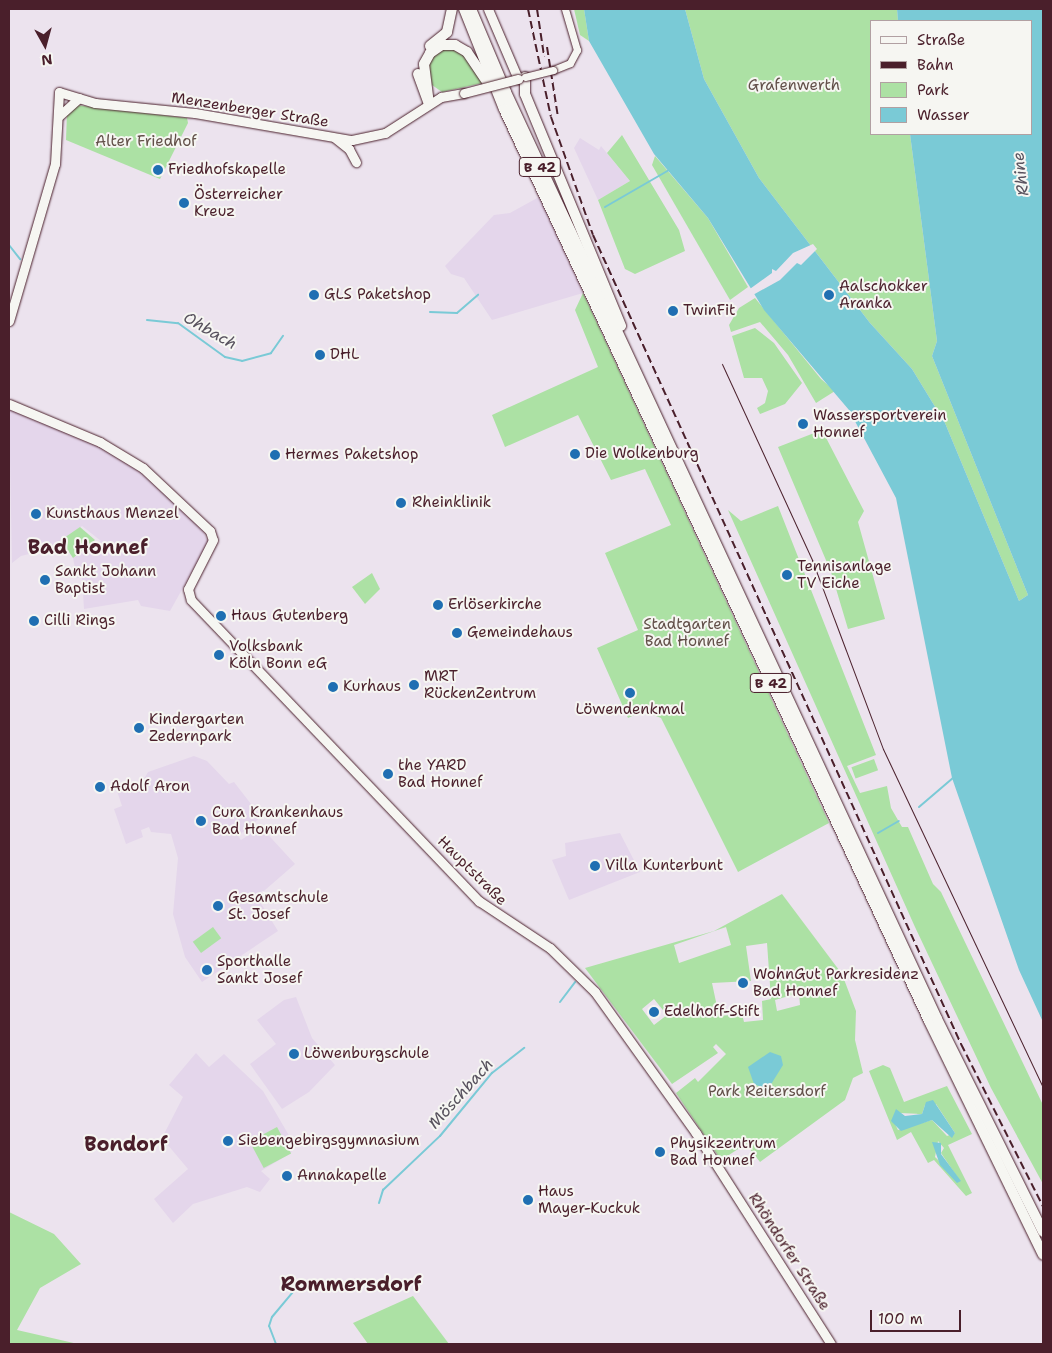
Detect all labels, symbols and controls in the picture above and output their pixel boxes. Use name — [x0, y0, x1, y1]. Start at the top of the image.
north arrow — [20, 20, 70, 70]
legend — [870, 20, 1032, 135]
text: Straße — [917, 30, 965, 50]
text: N — [40, 50, 53, 69]
text: Bahn — [917, 55, 953, 75]
park label: Grafenwerth — [748, 77, 840, 95]
text: Park — [917, 80, 949, 100]
street label: Menzenberger Straße — [170, 89, 330, 131]
text: Wasser — [917, 105, 970, 125]
park label: Alter Friedhof — [95, 133, 197, 151]
water label: Rhine — [1009, 151, 1033, 197]
road number: B 42 — [519, 156, 561, 178]
place label: Friedhofskapelle — [168, 161, 286, 179]
marker: Friedhofskapelle — [152, 164, 164, 176]
place label: Österreicher Kreuz — [194, 185, 283, 220]
marker: Österreicher Kreuz — [178, 197, 190, 209]
place label: Aalschokker Aranka — [839, 277, 928, 312]
place label: GLS Paketshop — [324, 286, 431, 304]
marker: GLS Paketshop — [308, 289, 320, 301]
marker: Aalschokker Aranka — [823, 289, 835, 301]
place label: TwinFit — [683, 302, 736, 320]
marker: TwinFit — [667, 305, 679, 317]
water label: Ohbach — [180, 308, 240, 354]
place label: DHL — [330, 346, 359, 364]
marker: DHL — [314, 349, 326, 361]
place label: Wassersportverein Honnef — [813, 406, 946, 441]
marker: Wassersportverein Honnef — [797, 418, 809, 430]
place label: Die Wolkenburg — [585, 445, 699, 463]
place label: Hermes Paketshop — [285, 446, 418, 464]
marker: Die Wolkenburg — [569, 448, 581, 460]
marker: Hermes Paketshop — [269, 449, 281, 461]
place label: Rheinklinik — [412, 494, 491, 512]
marker: Rheinklinik — [394, 496, 408, 510]
place label: Kunsthaus Menzel — [46, 505, 178, 523]
marker: Kunsthaus Menzel — [30, 508, 42, 520]
district label: Bad Honnef — [28, 535, 148, 559]
place label: Tennisanlage TV Eiche — [797, 557, 892, 592]
place label: Sankt Johann Baptist — [55, 562, 156, 597]
marker: Tennisanlage TV Eiche — [781, 569, 793, 581]
marker: Sankt Johann Baptist — [39, 574, 51, 586]
place label: Erlöserkirche — [448, 596, 542, 614]
marker: Erlöserkirche — [432, 599, 444, 611]
place label: Haus Gutenberg — [231, 607, 348, 625]
marker: Haus Gutenberg — [215, 610, 227, 622]
place label: Cilli Rings — [44, 612, 115, 630]
marker: Cilli Rings — [28, 615, 40, 627]
park label: Stadtgarten Bad Honnef — [643, 615, 731, 650]
place label: Gemeindehaus — [467, 624, 573, 642]
marker: Gemeindehaus — [451, 627, 463, 639]
place label: Volksbank Köln Bonn eG — [229, 637, 327, 672]
marker: Volksbank Köln Bonn eG — [213, 649, 225, 661]
place label: MRT RückenZentrum — [424, 667, 536, 702]
road number: B 42 — [750, 671, 792, 694]
place label: Kurhaus — [343, 678, 401, 696]
marker: MRT RückenZentrum — [408, 679, 420, 691]
marker: Kurhaus — [327, 681, 339, 693]
marker: Löwendenkmal — [624, 687, 636, 699]
place label: Löwendenkmal — [575, 701, 685, 719]
place label: Kindergarten Zedernpark — [149, 710, 244, 745]
marker: Kindergarten Zedernpark — [133, 722, 145, 734]
place label: the YARD Bad Honnef — [398, 756, 483, 791]
marker: the YARD Bad Honnef — [382, 768, 394, 780]
place label: Adolf Aron — [110, 778, 190, 796]
marker: Adolf Aron — [94, 781, 106, 793]
place label: Cura Krankenhaus Bad Honnef — [212, 803, 343, 838]
marker: Cura Krankenhaus Bad Honnef — [194, 814, 208, 828]
street label: Hauptstraße — [434, 833, 510, 909]
place label: Villa Kunterbunt — [605, 857, 723, 875]
marker: Villa Kunterbunt — [589, 860, 601, 872]
place label: Gesamtschule St. Josef — [228, 888, 329, 923]
marker: Gesamtschule St. Josef — [212, 900, 224, 912]
place label: Sporthalle Sankt Josef — [217, 952, 302, 987]
marker: Sporthalle Sankt Josef — [201, 964, 213, 976]
place label: WohnGut Parkresidenz Bad Honnef — [753, 965, 919, 1000]
marker: WohnGut Parkresidenz Bad Honnef — [737, 977, 749, 989]
place label: Edelhoff-Stift — [664, 1003, 760, 1021]
marker: Edelhoff-Stift — [648, 1006, 660, 1018]
place label: Löwenburgschule — [304, 1045, 429, 1063]
marker: Löwenburgschule — [288, 1048, 300, 1060]
water label: Möschbach — [424, 1055, 498, 1133]
park label: Park Reitersdorf — [708, 1083, 826, 1101]
district label: Bondorf — [84, 1132, 168, 1156]
place label: Siebengebirgsgymnasium — [238, 1132, 419, 1150]
place label: Physikzentrum Bad Honnef — [670, 1134, 776, 1169]
marker: Siebengebirgsgymnasium — [222, 1135, 234, 1147]
marker: Physikzentrum Bad Honnef — [654, 1146, 666, 1158]
place label: Annakapelle — [297, 1167, 387, 1185]
marker: Annakapelle — [281, 1170, 293, 1182]
place label: Haus Mayer-Kuckuk — [538, 1182, 640, 1217]
street label: Rhöndorfer Straße — [744, 1190, 834, 1314]
marker: Haus Mayer-Kuckuk — [522, 1194, 534, 1206]
district label: Rommersdorf — [280, 1272, 422, 1296]
scale bar — [872, 1300, 963, 1332]
text: 100 m — [878, 1309, 923, 1329]

